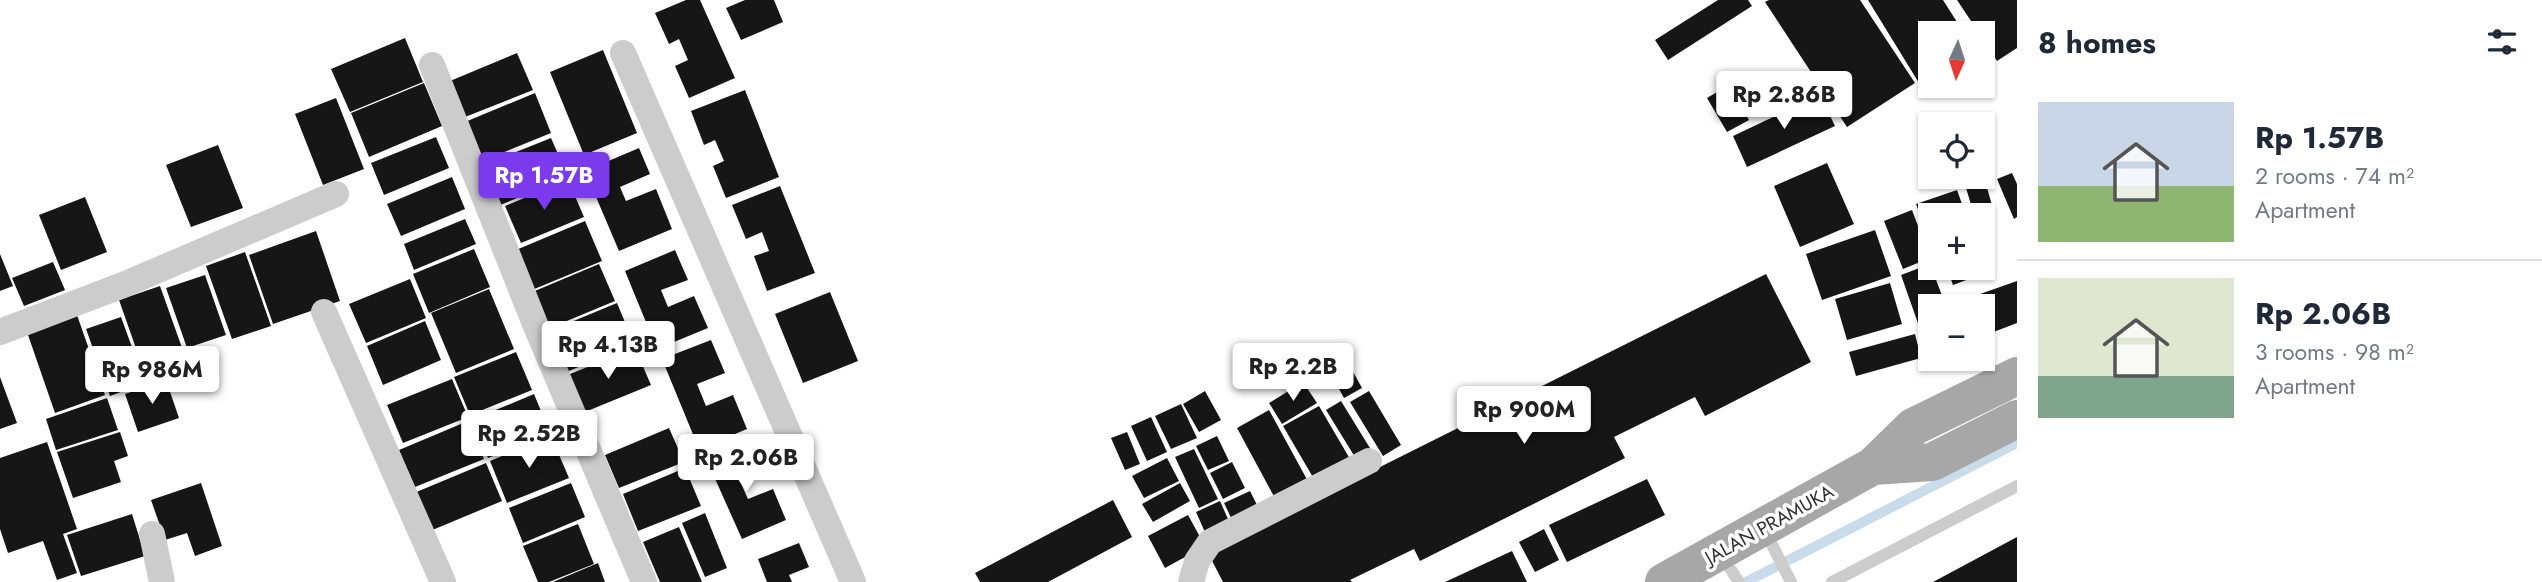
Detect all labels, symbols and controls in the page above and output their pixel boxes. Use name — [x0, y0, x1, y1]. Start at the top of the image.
north arrow — [1918, 21, 1995, 98]
map controls — [1918, 21, 1995, 371]
text: 8 homes — [2038, 21, 2156, 64]
icon: filters — [2483, 23, 2521, 61]
pin: Rp 2.86B — [1712, 72, 1856, 131]
text: Rp 2.86B — [1732, 77, 1836, 111]
button: locate — [1918, 112, 1995, 189]
text: Rp 1.57B — [2255, 116, 2384, 159]
icon: home — [2094, 130, 2178, 214]
pin: Rp 1.57B — [472, 152, 616, 212]
text: Rp 1.57B — [494, 158, 594, 192]
text: 2 rooms · 74 m² — [2255, 159, 2414, 193]
text: Apartment — [2255, 193, 2355, 227]
button: + — [1918, 203, 1995, 280]
text: Rp 2.06B — [2255, 292, 2391, 335]
button: − — [1918, 294, 1995, 371]
icon: home — [2094, 306, 2178, 390]
pin: Rp 4.13B — [536, 322, 680, 381]
text: Rp 4.13B — [558, 327, 658, 361]
text: 3 rooms · 98 m² — [2255, 335, 2414, 369]
pin: Rp 2.2B — [1228, 344, 1358, 403]
pin: Rp 986M — [87, 346, 217, 406]
text: Rp 2.2B — [1249, 349, 1337, 383]
text: Rp 986M — [101, 352, 203, 386]
text: Apartment — [2255, 369, 2355, 403]
pin: Rp 900M — [1459, 386, 1589, 446]
text: Rp 900M — [1473, 392, 1575, 426]
pin: Rp 2.52B — [457, 410, 601, 470]
text: Rp 2.52B — [477, 416, 581, 450]
pin: Rp 2.06B — [674, 434, 818, 494]
text: Rp 2.06B — [694, 440, 798, 474]
street label: JALAN PRAMUKA — [1697, 478, 1839, 572]

